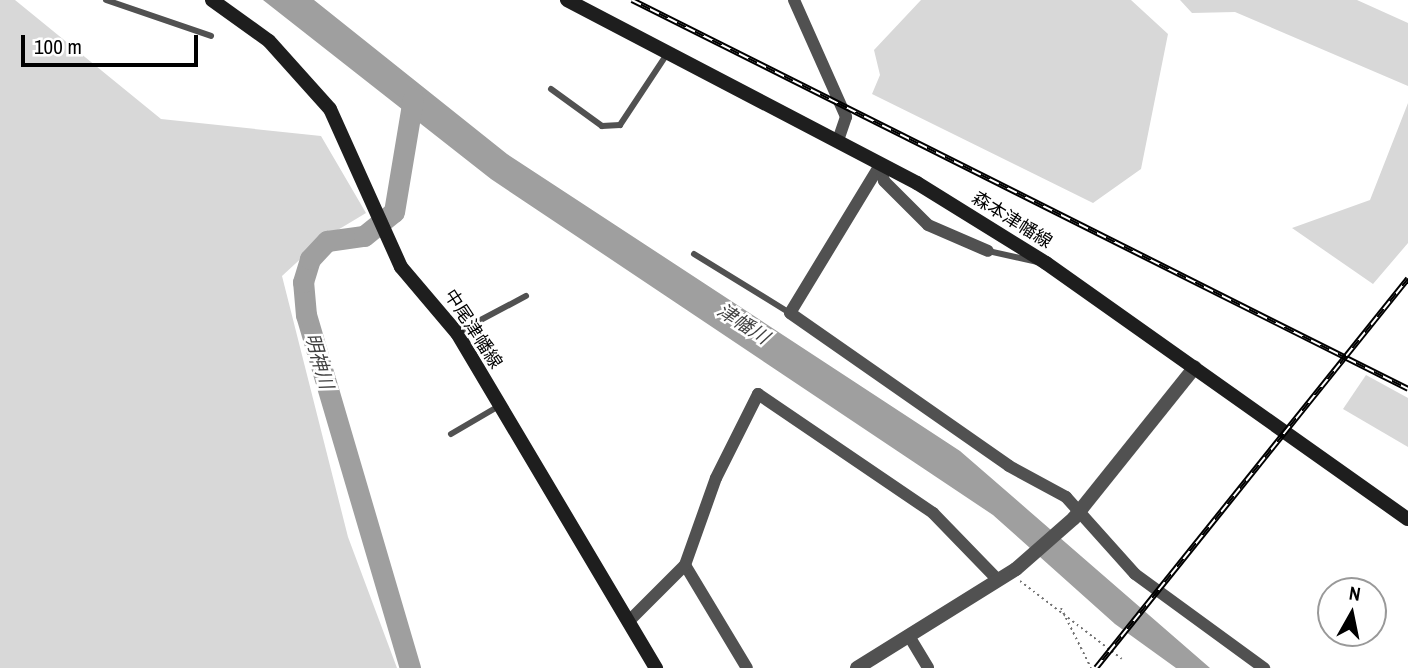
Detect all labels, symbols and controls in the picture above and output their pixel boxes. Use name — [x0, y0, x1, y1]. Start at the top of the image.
scale bar — [24, 21, 201, 65]
text: 100 m — [34, 32, 82, 61]
street label: 森本津幡線 — [968, 187, 1056, 253]
street label: 中尾津幡線 — [439, 285, 507, 373]
water label: 津幡川 — [713, 299, 773, 349]
water label: 明神川 — [300, 330, 338, 392]
north arrow — [1317, 577, 1387, 647]
text: N — [1347, 580, 1363, 607]

